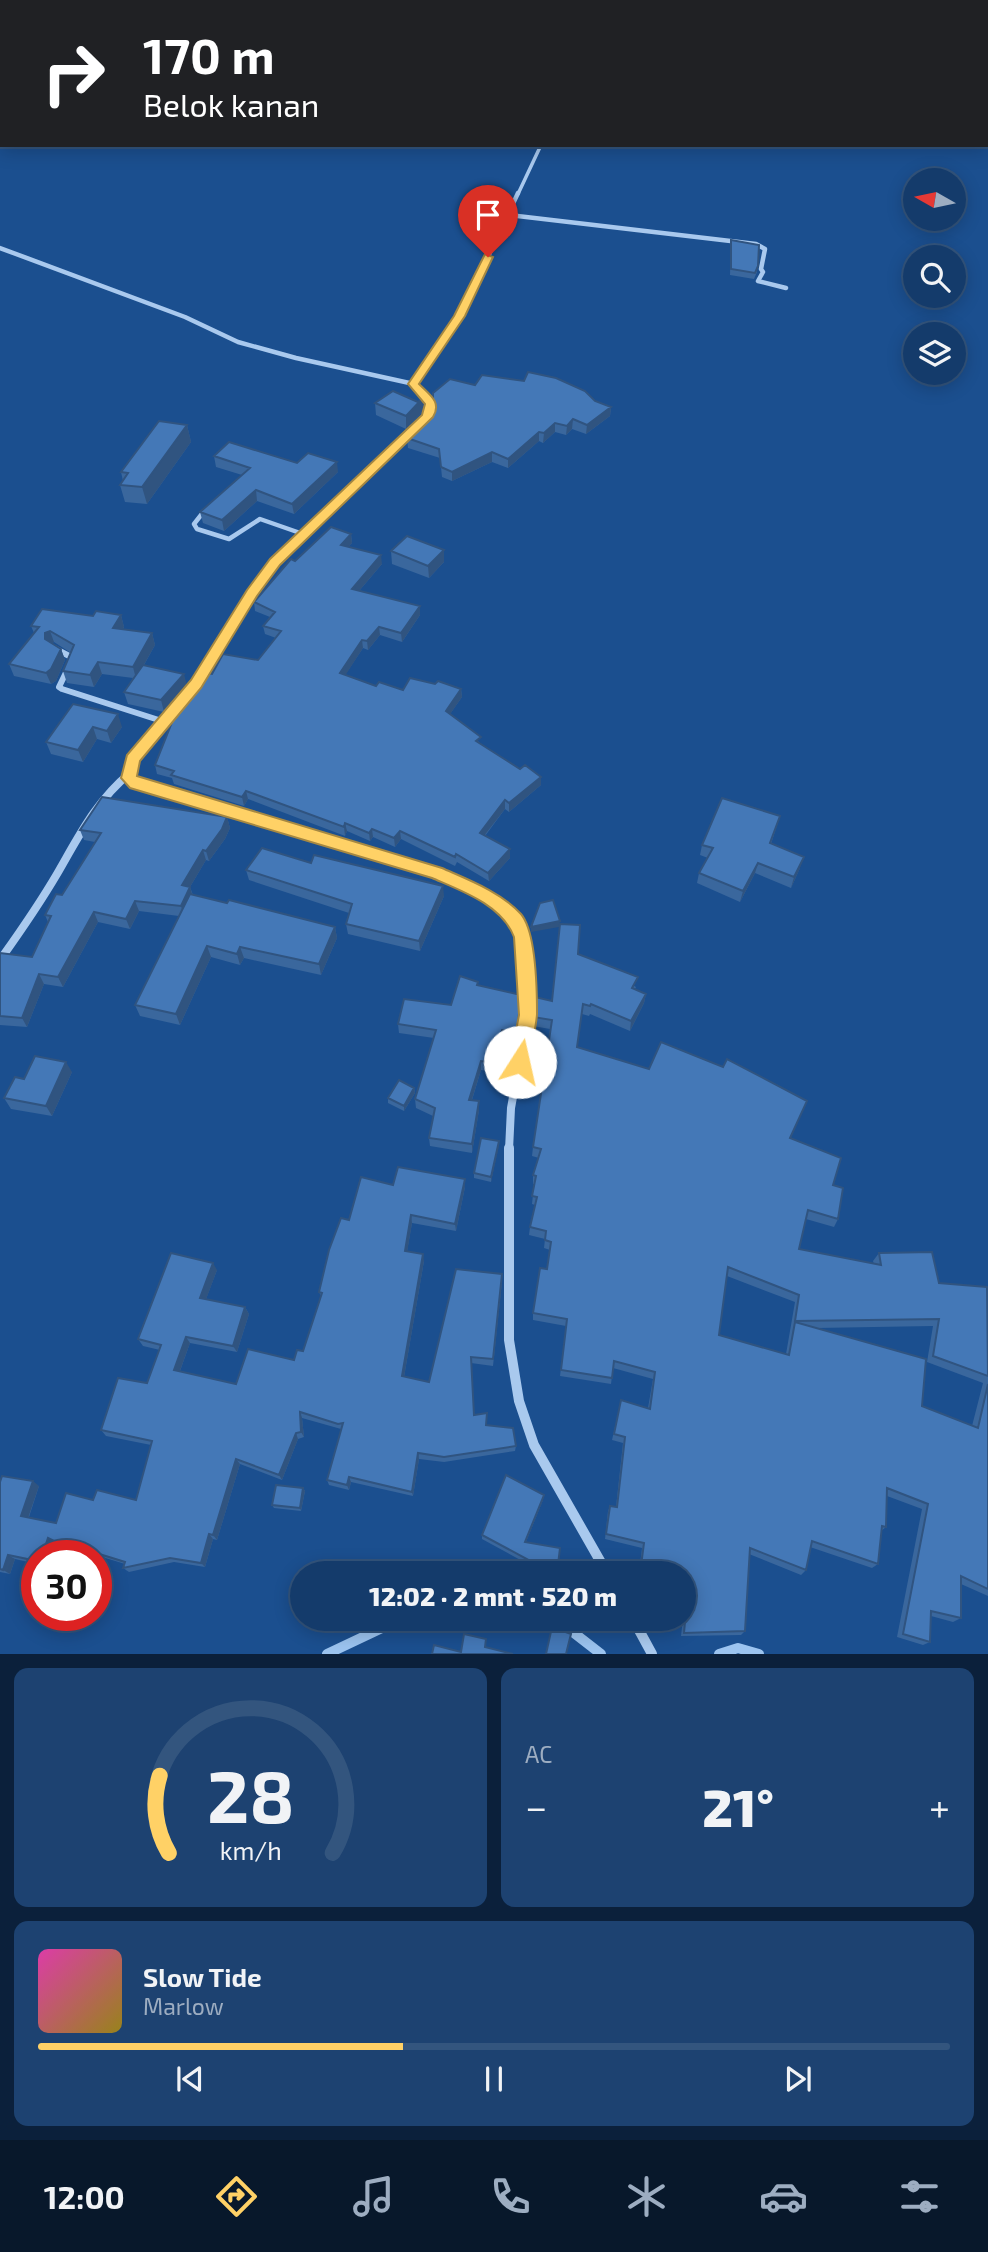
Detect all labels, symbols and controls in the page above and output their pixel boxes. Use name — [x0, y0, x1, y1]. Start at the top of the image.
text: 170 m — [143, 25, 275, 84]
icon: right — [28, 28, 119, 119]
text: Belok kanan — [143, 85, 319, 123]
north arrow — [903, 168, 966, 231]
map controls — [903, 168, 966, 385]
pin — [458, 185, 518, 257]
icon: arrive — [469, 196, 507, 234]
button: search — [903, 245, 966, 308]
button: layers — [903, 322, 966, 385]
position arrow — [483, 1025, 557, 1099]
speed limit sign: 30 — [21, 1540, 112, 1631]
text: 12:02 · 2 mnt · 520 m — [369, 1580, 617, 1611]
text: AC — [525, 1740, 552, 1768]
text: 28 — [207, 1751, 294, 1839]
text: 21° — [702, 1775, 774, 1837]
text: − — [525, 1783, 547, 1829]
text: + — [929, 1783, 950, 1829]
text: km/h — [219, 1835, 282, 1865]
text: Slow Tide — [143, 1961, 262, 1992]
text: Marlow — [143, 1992, 224, 2020]
icon: previous — [171, 2060, 209, 2098]
icon: pause — [475, 2060, 513, 2098]
icon: next — [779, 2060, 817, 2098]
icon: directions — [212, 2172, 261, 2221]
icon: music — [349, 2172, 398, 2221]
icon: phone — [486, 2172, 535, 2221]
icon: climate — [622, 2172, 671, 2221]
icon: car — [759, 2172, 808, 2221]
icon: filters — [895, 2172, 944, 2221]
text: 12:00 — [44, 2177, 125, 2215]

